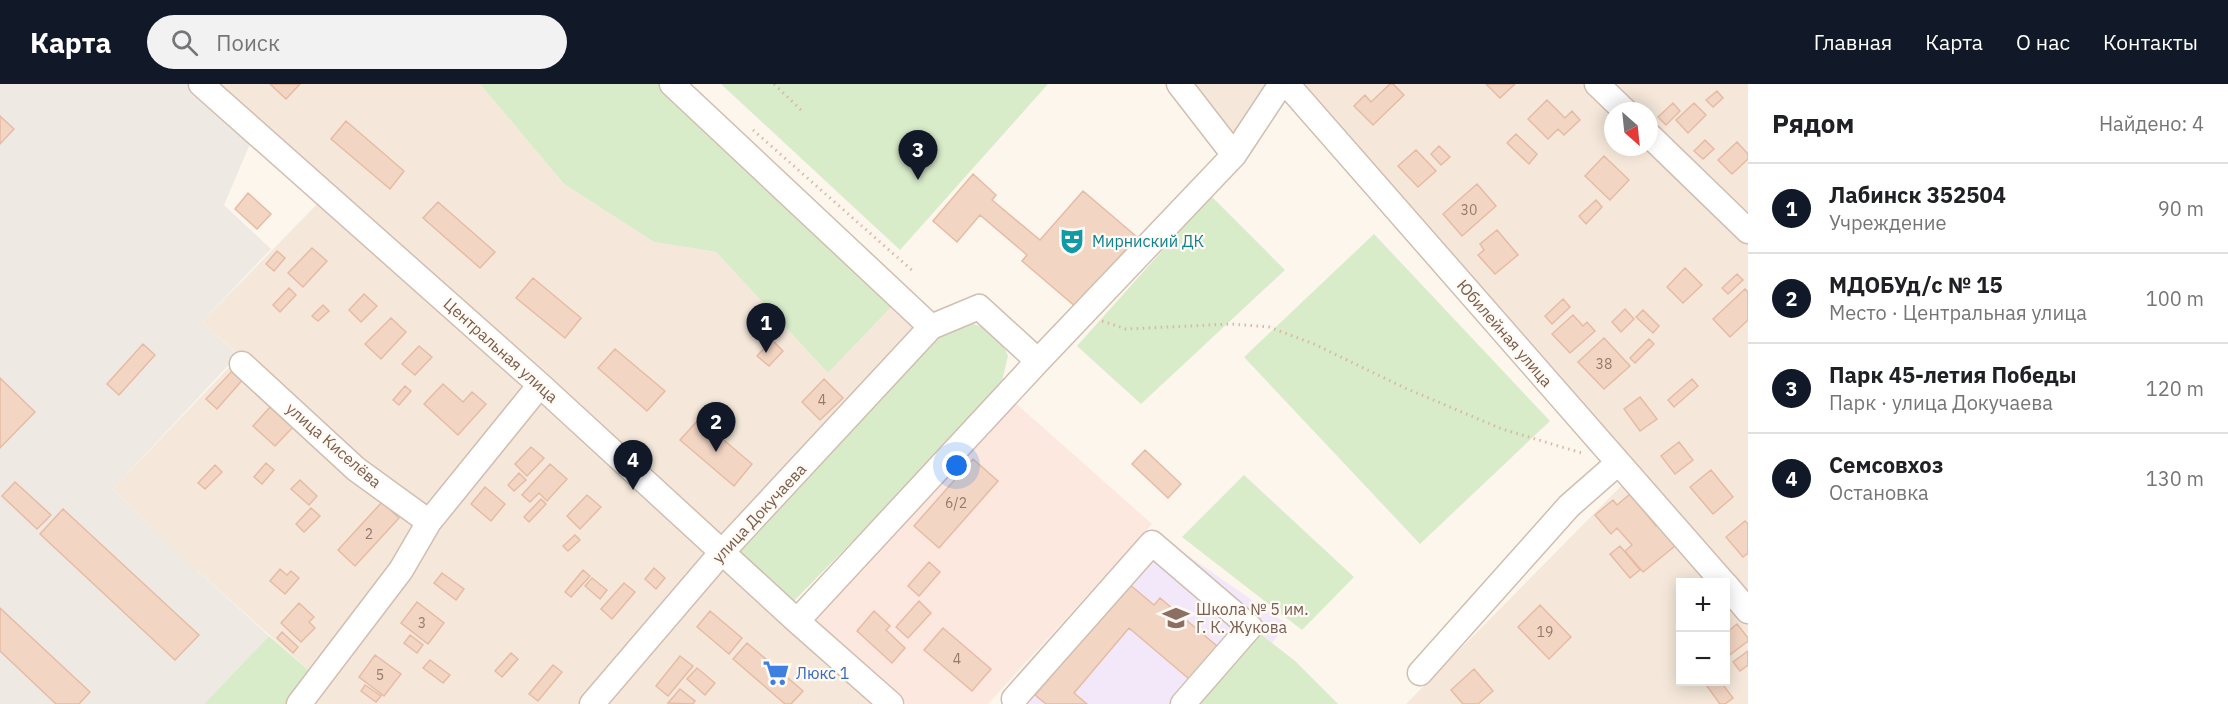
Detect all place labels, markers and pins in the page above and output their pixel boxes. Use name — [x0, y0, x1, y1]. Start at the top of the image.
pin: 3 — [898, 130, 938, 180]
theatre icon: Мирниский ДК — [1057, 226, 1087, 256]
place label: Мирниский ДК — [1092, 231, 1204, 251]
pin: 1 — [746, 304, 786, 353]
pin: 2 — [696, 402, 736, 452]
pin: 4 — [614, 440, 652, 490]
place label: Школа № 5 им. Г. К. Жукова — [1196, 599, 1309, 637]
school or university icon: Школа № 5 им. Г. К. Жукова — [1161, 603, 1191, 633]
supermarket icon: Люкс 1 — [761, 658, 791, 688]
place label: Люкс 1 — [796, 663, 849, 683]

